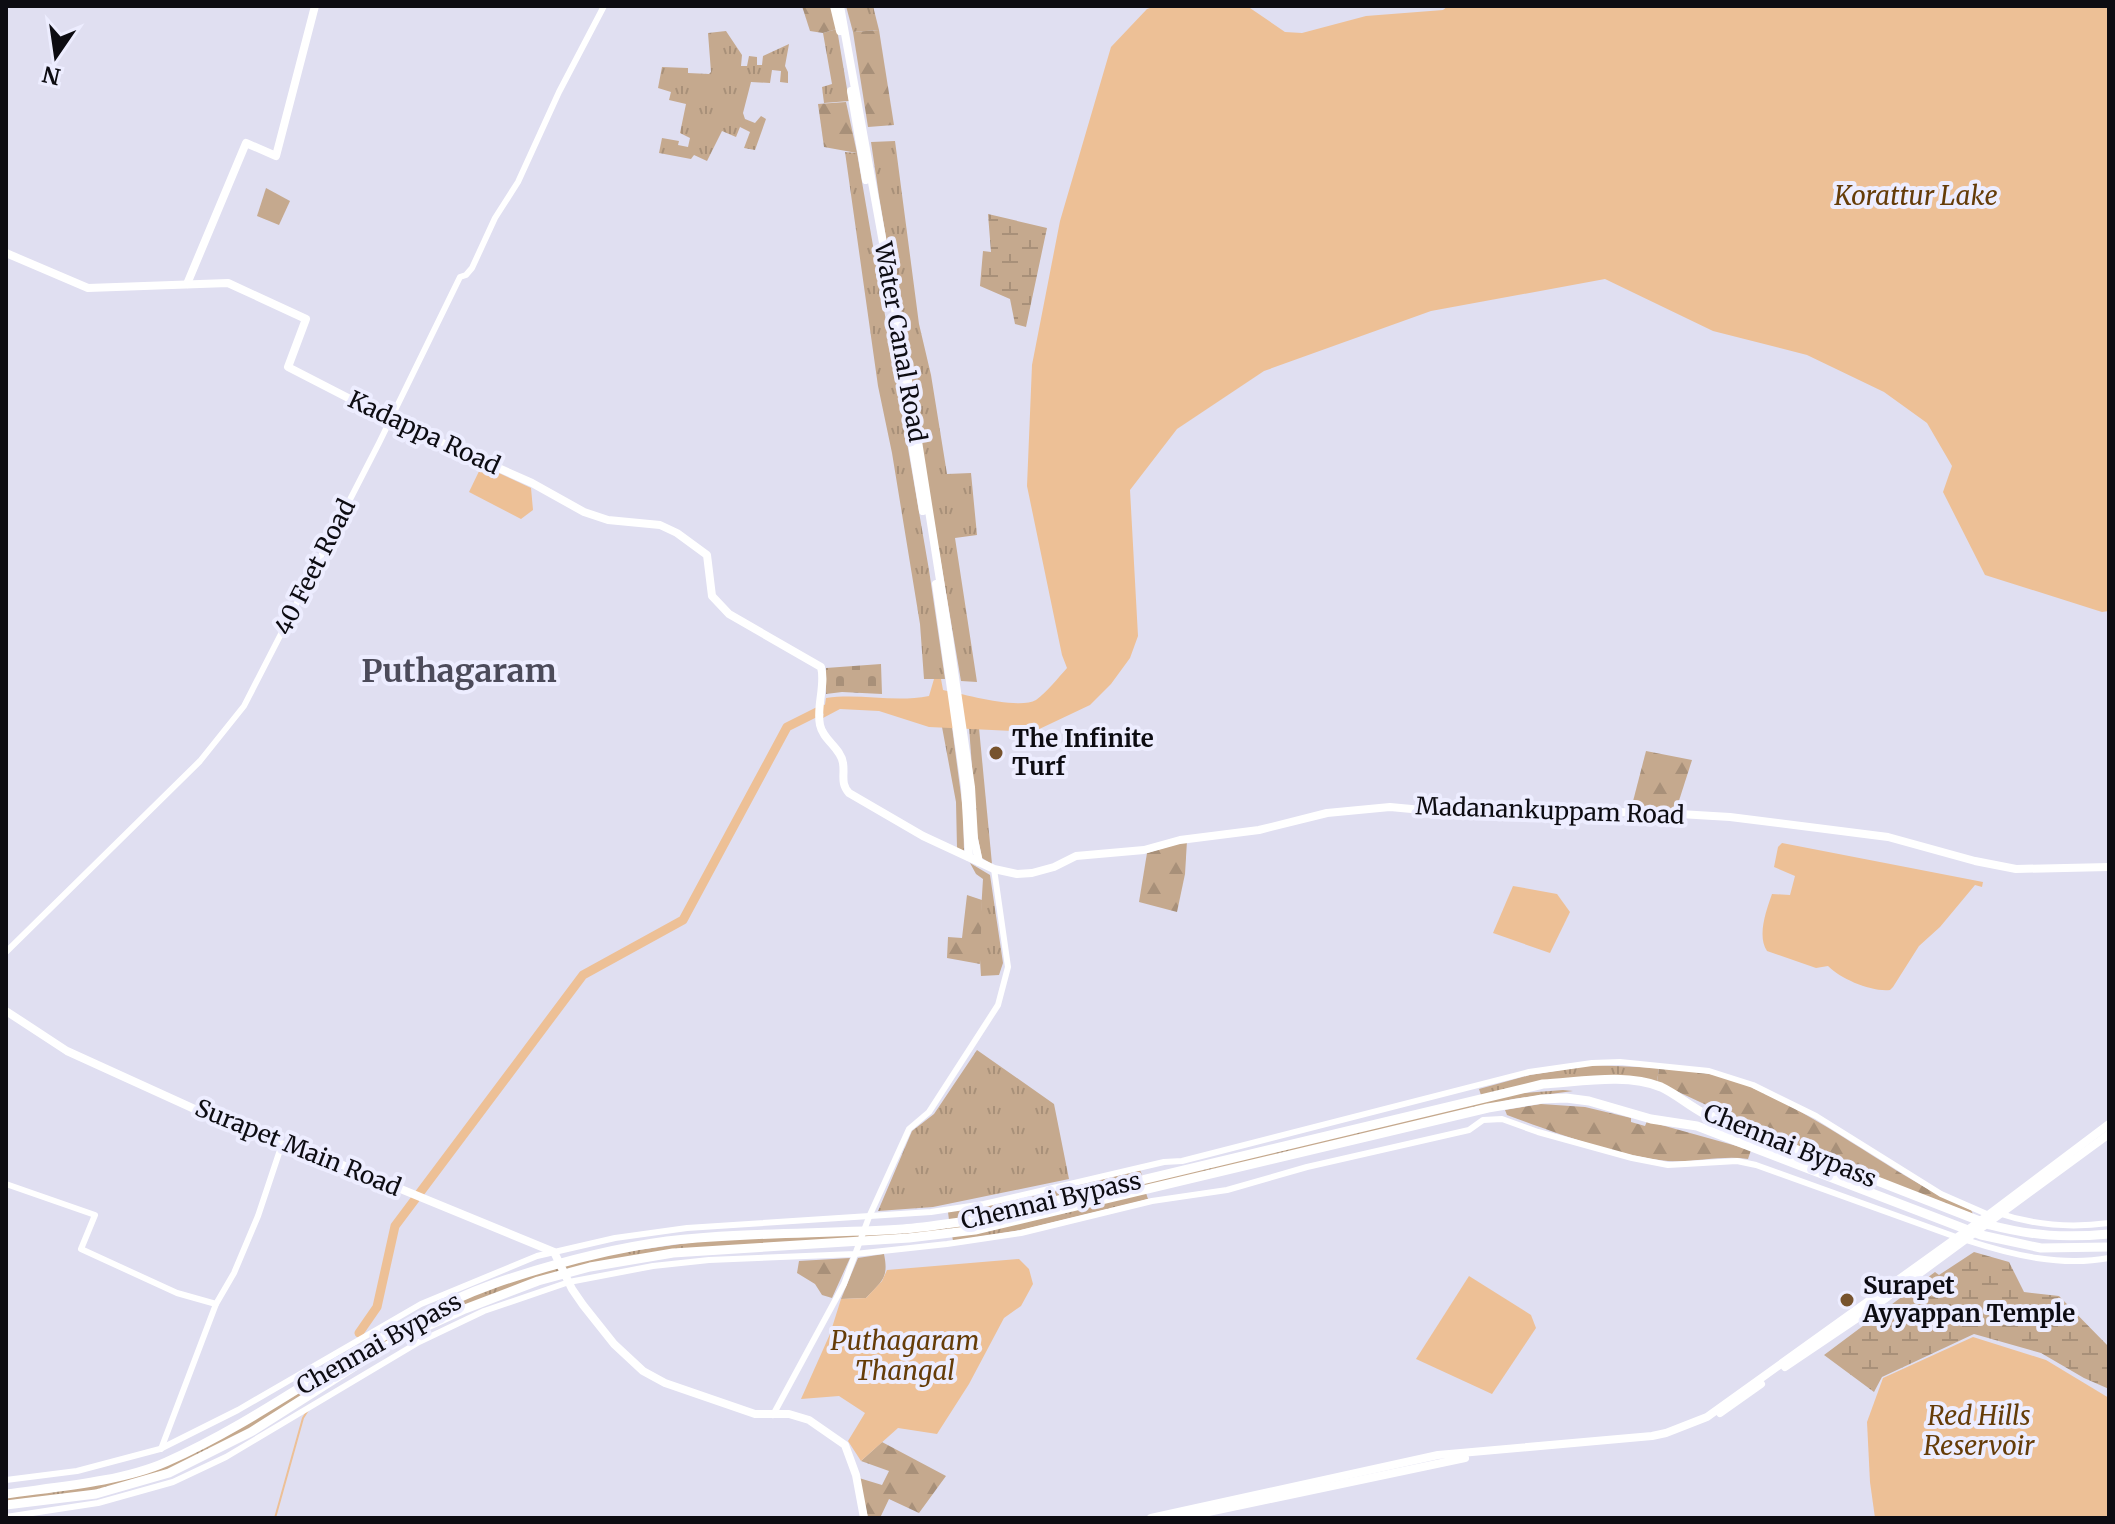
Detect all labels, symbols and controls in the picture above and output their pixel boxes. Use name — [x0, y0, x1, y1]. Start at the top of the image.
north arrow — [16, 16, 96, 96]
text: N — [39, 60, 63, 91]
water label: Korattur Lake — [1833, 179, 1998, 212]
street label: Water Canal Road — [867, 238, 933, 444]
street label: Kadappa Road — [343, 384, 505, 481]
street label: 40 Feet Road — [267, 494, 362, 640]
district label: Puthagaram — [361, 651, 557, 691]
place label: The Infinite Turf — [1012, 723, 1154, 782]
marker: The Infinite Turf — [987, 744, 1005, 762]
street label: Madanankuppam Road — [1415, 790, 1685, 831]
street label: Surapet Main Road — [191, 1092, 406, 1203]
street label: Chennai Bypass — [1699, 1097, 1881, 1194]
street label: Chennai Bypass — [958, 1165, 1144, 1236]
place label: Surapet Ayyappan Temple — [1862, 1270, 2075, 1329]
street label: Chennai Bypass — [291, 1285, 467, 1402]
marker: Surapet Ayyappan Temple — [1838, 1291, 1856, 1309]
water label: Puthagaram Thangal — [831, 1324, 979, 1387]
water label: Red Hills Reservoir — [1923, 1399, 2035, 1462]

